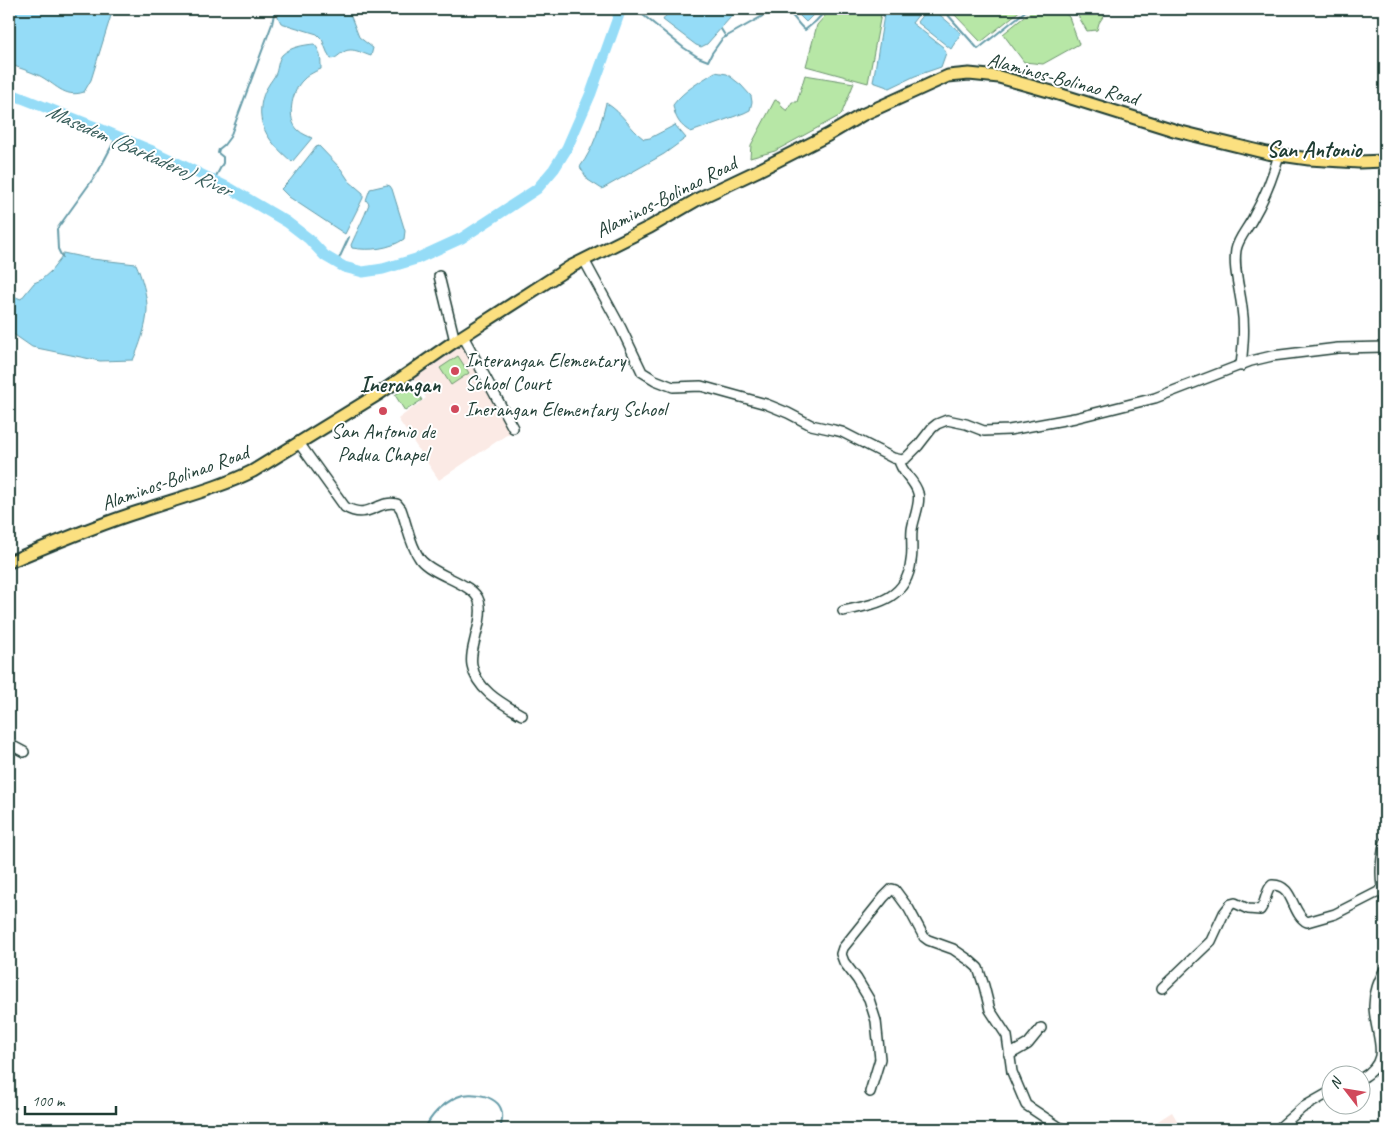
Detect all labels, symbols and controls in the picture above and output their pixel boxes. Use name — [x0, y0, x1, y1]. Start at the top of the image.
street label: Alaminos-Bolinao Road — [985, 47, 1144, 112]
water label: Masedem (Barkadero) River — [42, 98, 239, 204]
district label: San Antonio — [1267, 136, 1363, 164]
street label: Alaminos-Bolinao Road — [591, 149, 743, 243]
place label: Interangan Elementary School Court — [465, 348, 627, 396]
marker: Interangan Elementary School Court — [449, 365, 461, 377]
district label: Inerangan — [360, 371, 441, 399]
place label: Inerangan Elementary School — [465, 397, 670, 422]
marker: Inerangan Elementary School — [449, 403, 461, 415]
marker: San Antonio de Padua Chapel — [377, 405, 389, 417]
place label: San Antonio de Padua Chapel — [331, 419, 436, 467]
street label: Alaminos-Bolinao Road — [98, 439, 255, 516]
north arrow — [1322, 1066, 1372, 1116]
text: N — [1326, 1073, 1346, 1092]
scale bar — [25, 1083, 116, 1115]
text: 100 m — [32, 1092, 66, 1111]

